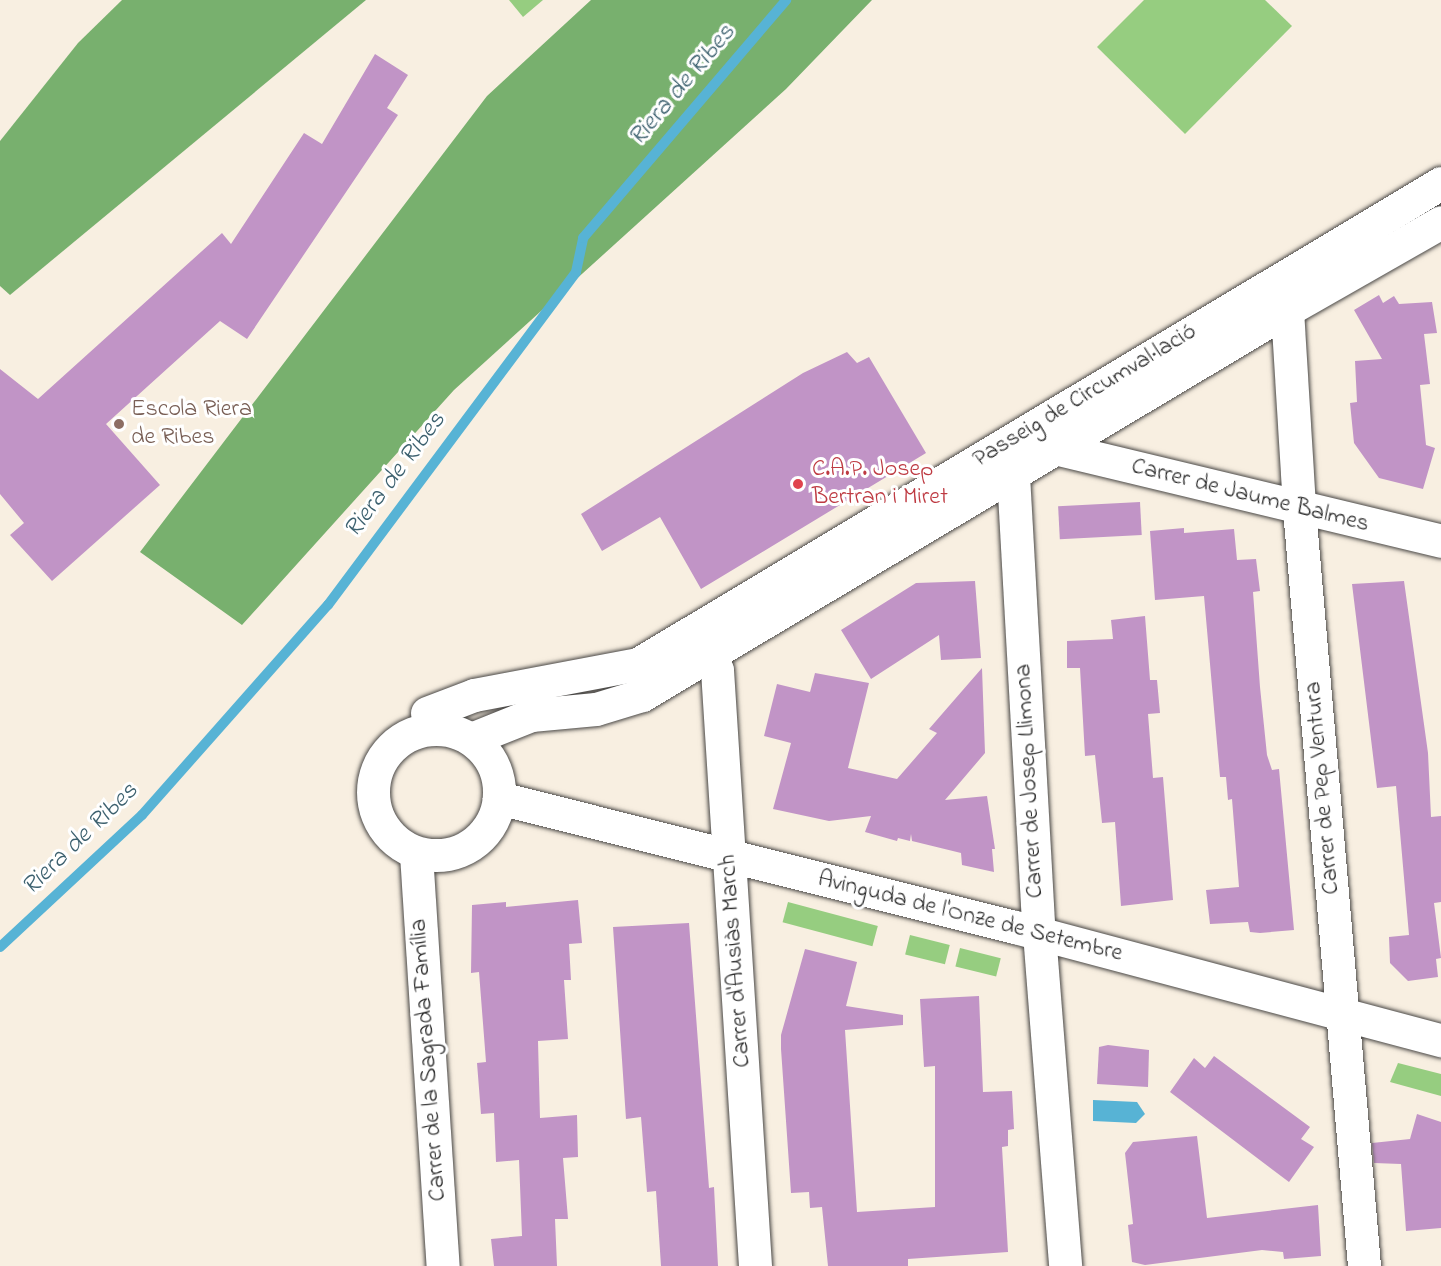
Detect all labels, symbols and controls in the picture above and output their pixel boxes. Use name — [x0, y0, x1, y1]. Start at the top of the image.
water label: Riera de Ribes — [623, 19, 743, 153]
street label: Passeig de Circumval·lació — [968, 318, 1202, 474]
place label: Escola Riera de Ribes — [131, 396, 252, 452]
water label: Riera de Ribes — [338, 407, 454, 545]
marker: Escola Riera de Ribes — [112, 417, 126, 431]
street label: Carrer de Jaume Balmes — [1128, 453, 1372, 539]
place label: C.A.P. Josep Bertran i Miret — [812, 456, 948, 512]
marker: C.A.P. Josep Bertran i Miret — [789, 475, 807, 493]
street label: Carrer de Josep Llimona — [1009, 663, 1051, 899]
street label: Carrer de Pep Ventura — [1299, 680, 1347, 896]
water label: Riera de Ribes — [16, 777, 146, 903]
street label: Carrer d'Ausiàs March — [714, 853, 758, 1069]
street label: Avinguda de l'Onze de Setembre — [815, 865, 1125, 969]
street label: Carrer de la Sagrada Família — [405, 918, 453, 1202]

